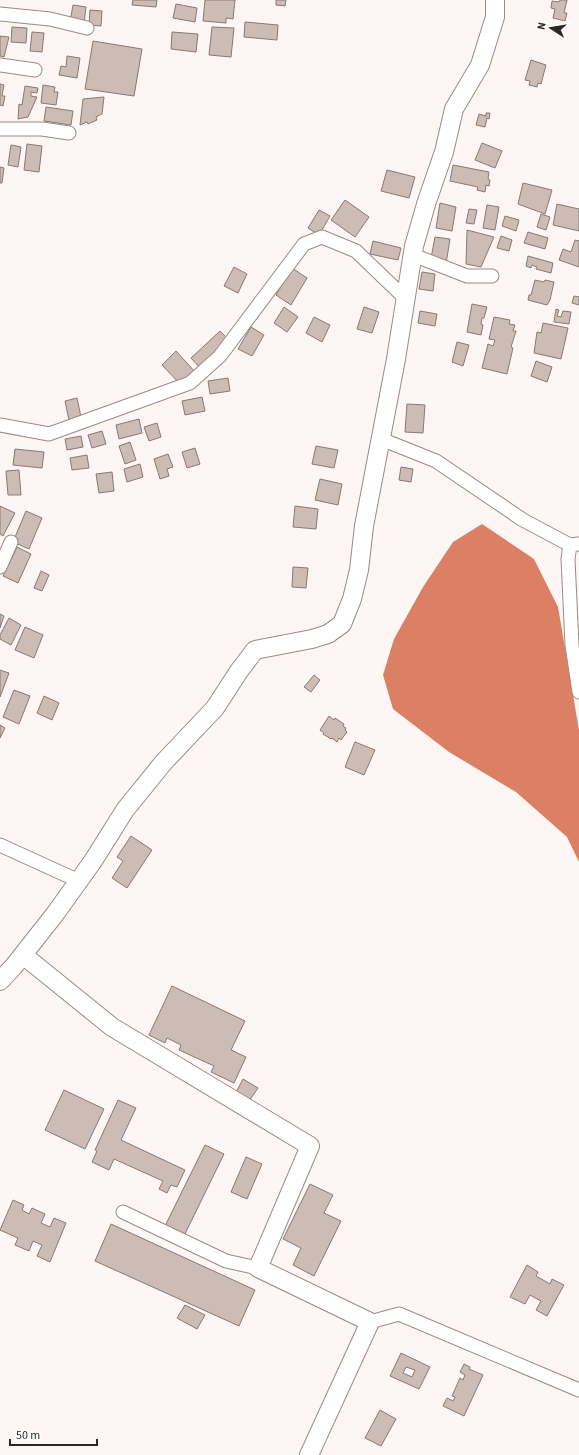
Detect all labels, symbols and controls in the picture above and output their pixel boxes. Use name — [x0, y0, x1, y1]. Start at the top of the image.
north arrow — [531, 8, 571, 48]
text: N — [534, 21, 550, 31]
scale bar — [10, 1421, 97, 1447]
text: 50 m — [16, 1427, 40, 1444]

